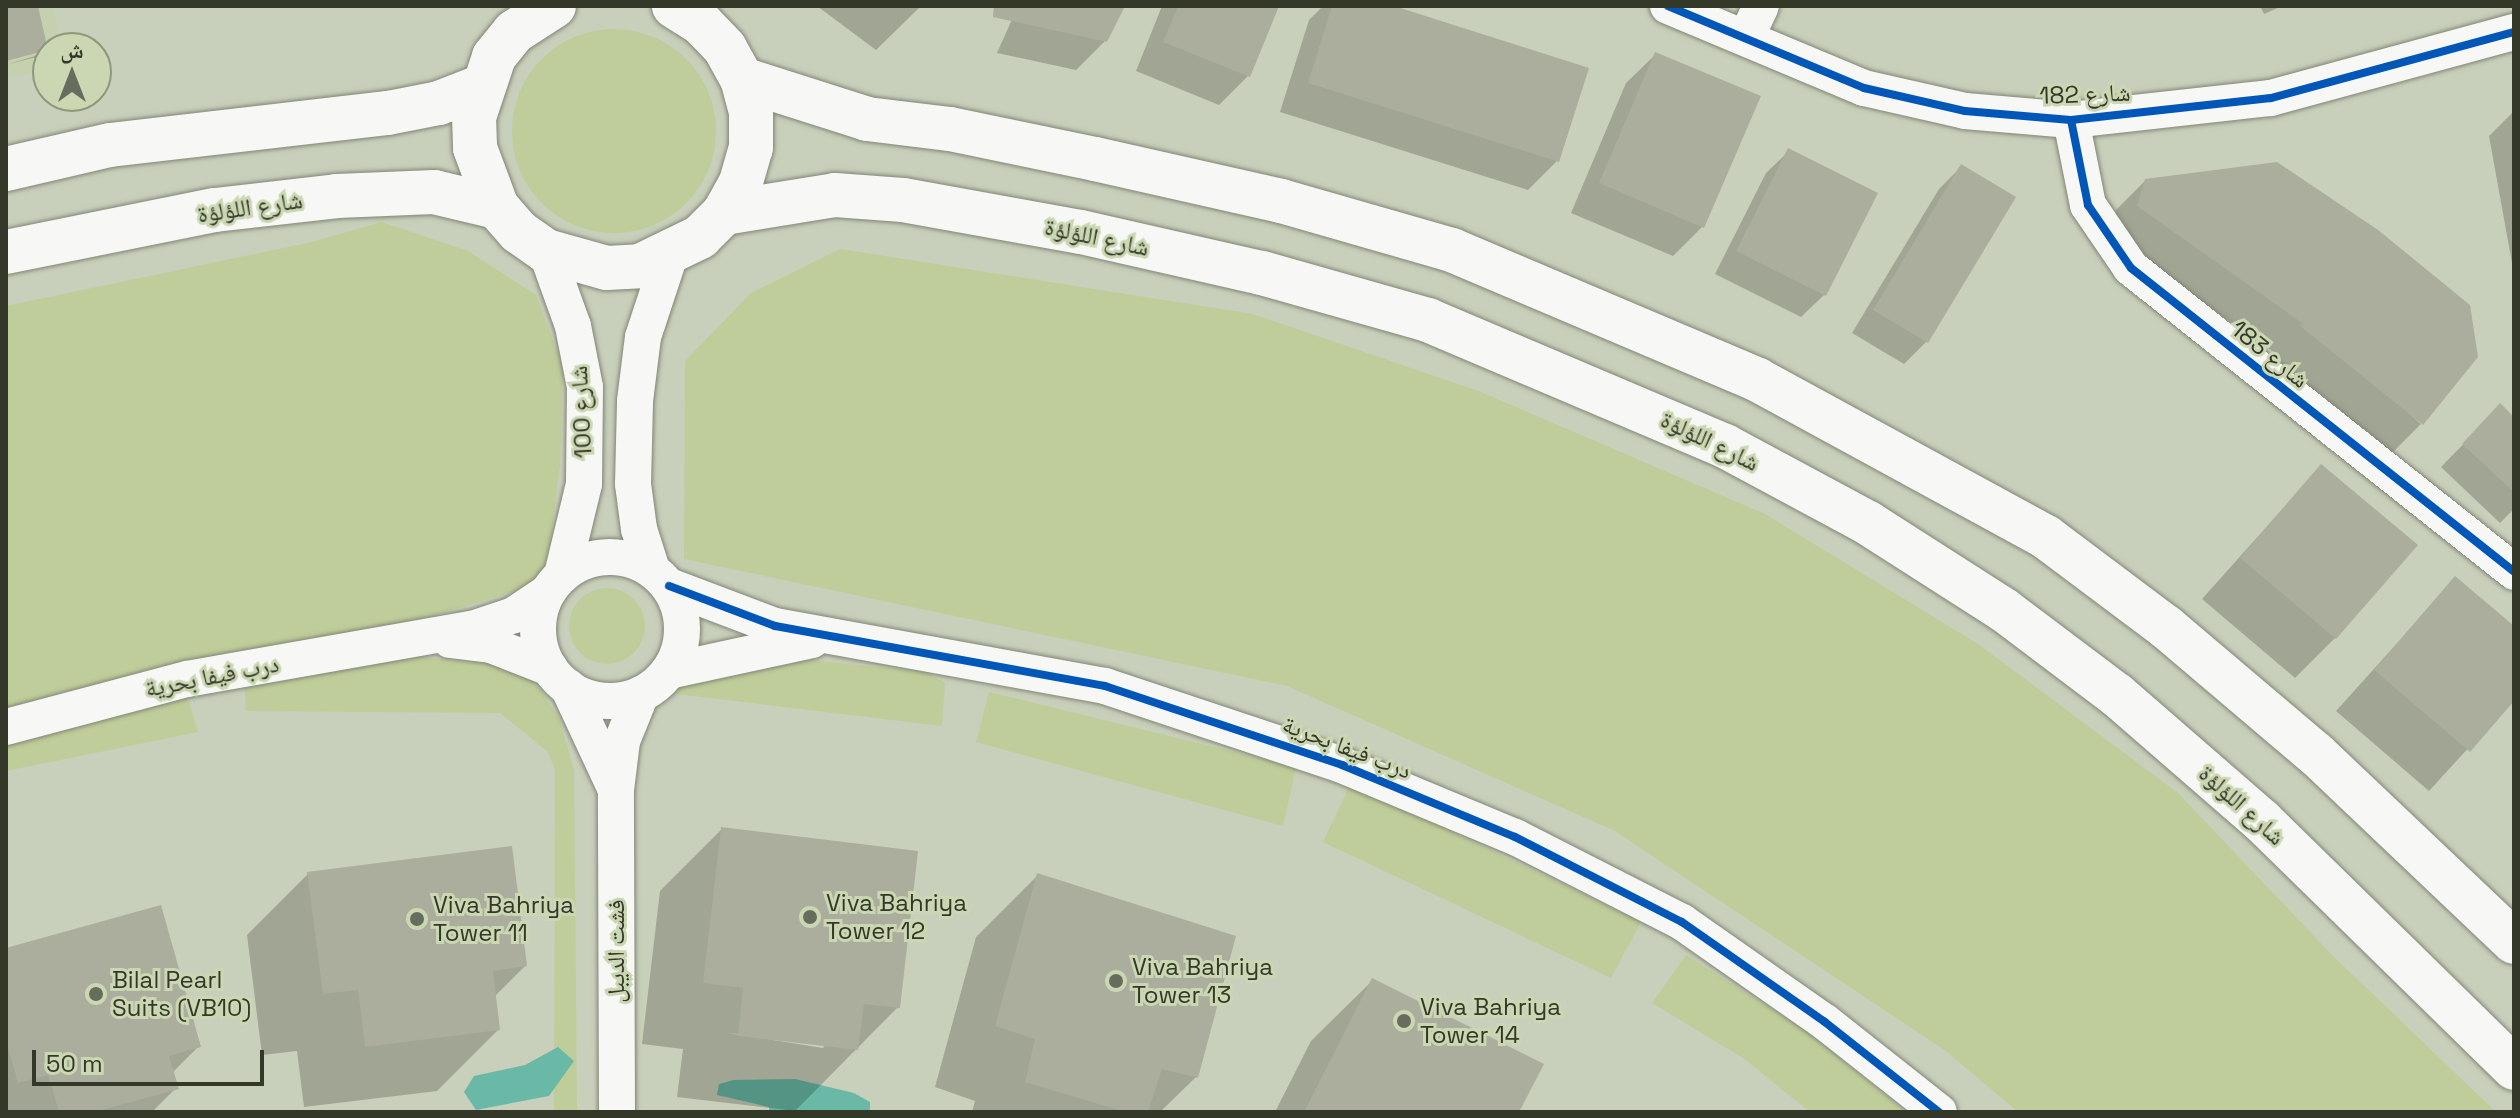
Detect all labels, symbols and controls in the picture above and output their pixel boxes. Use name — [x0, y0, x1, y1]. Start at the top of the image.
north arrow — [32, 32, 112, 112]
text: ش — [60, 36, 84, 64]
street label: شارع 182 — [2039, 78, 2131, 110]
street label: شارع اللؤلؤة — [196, 185, 304, 229]
street label: شارع اللؤلؤة — [1042, 212, 1152, 262]
street label: شارع 183 — [2225, 314, 2315, 394]
street label: شارع 100 — [564, 365, 598, 459]
street label: شارع اللؤلؤة — [1656, 405, 1764, 477]
street label: درب فيفا بحرية — [143, 649, 281, 703]
street label: درب فيفا بحرية — [1279, 709, 1415, 785]
street label: شارع اللؤلؤة — [2193, 759, 2291, 851]
place label: Viva Bahriya Tower 12 — [826, 889, 967, 945]
place label: Viva Bahriya Tower 11 — [433, 891, 574, 947]
street label: فشت الديبل — [602, 899, 630, 1003]
marker: Viva Bahriya Tower 12 — [801, 908, 819, 926]
marker: Viva Bahriya Tower 11 — [408, 910, 426, 928]
place label: Viva Bahriya Tower 13 — [1132, 953, 1273, 1009]
place label: Bilal Pearl Suits (VB10) — [112, 966, 251, 1022]
marker: Viva Bahriya Tower 13 — [1107, 972, 1125, 990]
marker: Bilal Pearl Suits (VB10) — [87, 985, 105, 1003]
place label: Viva Bahriya Tower 14 — [1420, 993, 1561, 1049]
marker: Viva Bahriya Tower 14 — [1395, 1012, 1413, 1030]
scale bar — [36, 1034, 268, 1084]
text: 50 m — [46, 1048, 103, 1079]

